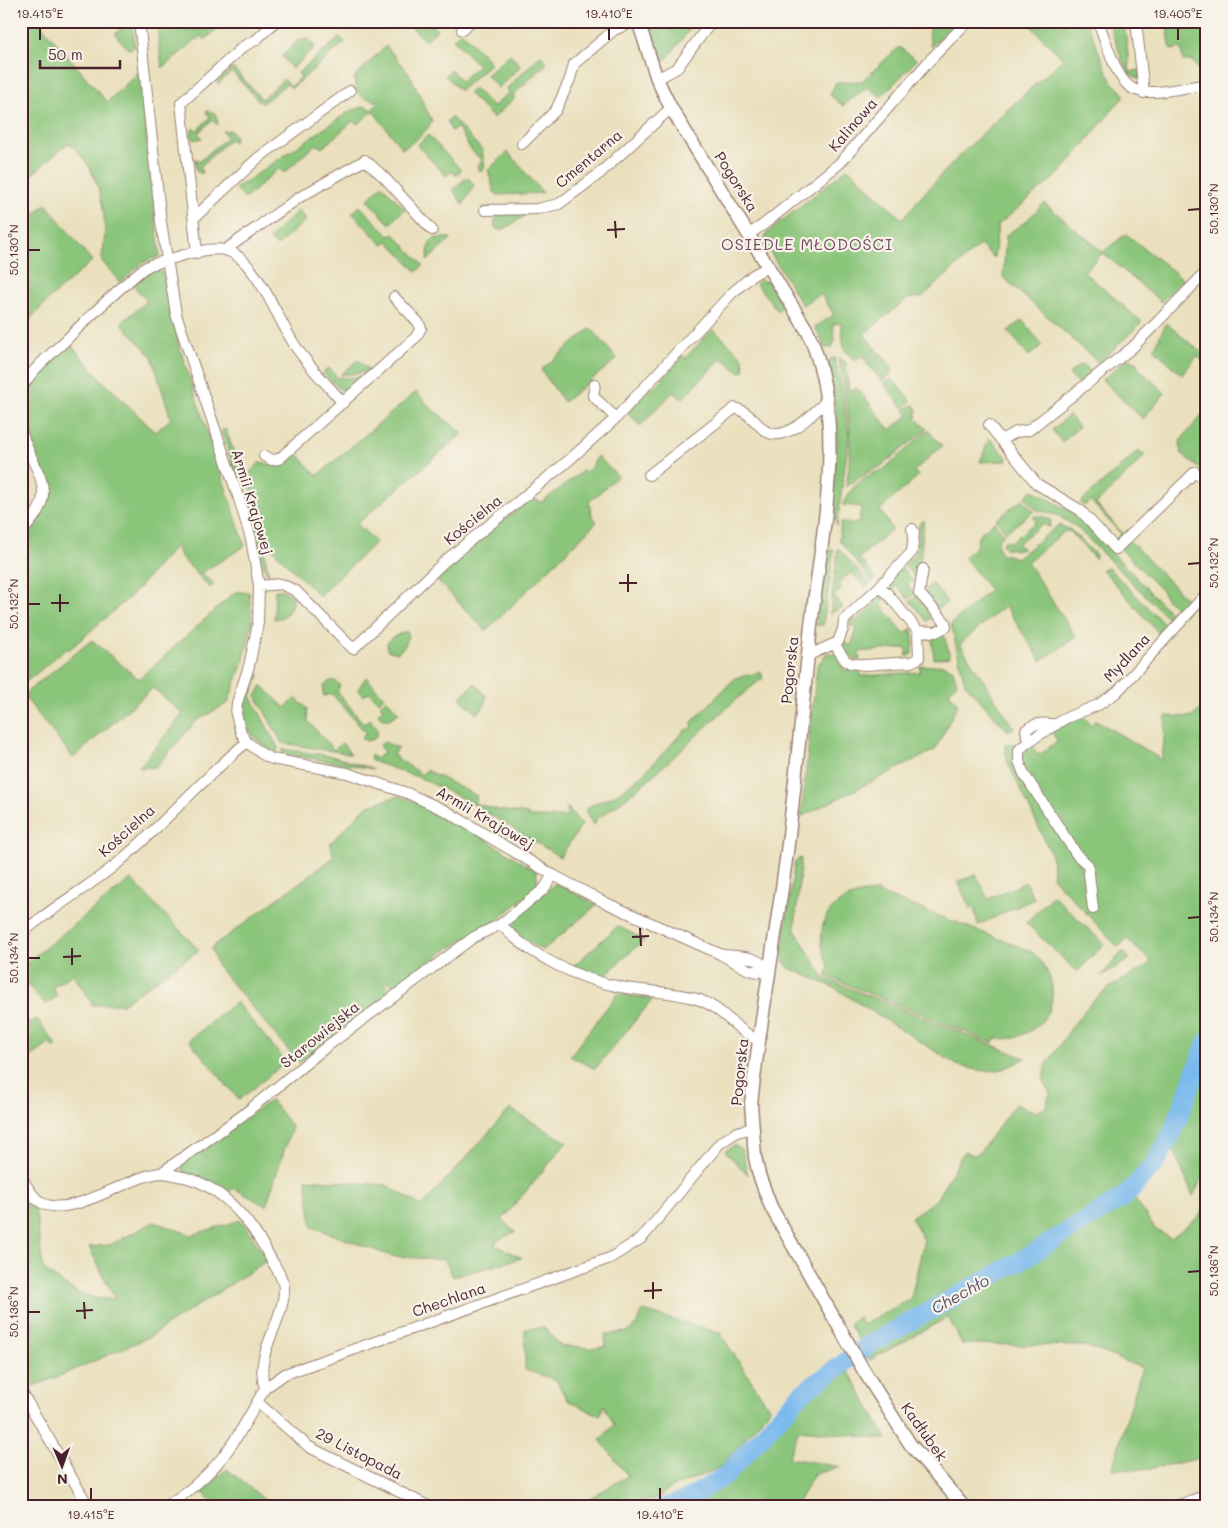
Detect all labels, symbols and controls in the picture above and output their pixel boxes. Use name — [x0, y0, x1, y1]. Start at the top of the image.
text: 19.415°E — [17, 5, 64, 21]
text: 19.410°E — [585, 5, 633, 21]
text: 19.405°E — [1154, 5, 1203, 21]
scale bar — [40, 38, 120, 70]
text: 50 m — [48, 44, 83, 64]
street label: Kalinowa — [823, 93, 881, 155]
street label: Cmentarna — [551, 124, 626, 192]
street label: Pogorska — [710, 147, 763, 216]
text: 50.130°N — [1205, 183, 1221, 235]
text: 50.130°N — [5, 224, 21, 276]
district label: OSIEDLE MŁODOŚCI — [721, 233, 893, 254]
street label: Armii Krajowej — [227, 446, 279, 557]
street label: Kościelna — [439, 490, 506, 549]
text: 50.132°N — [1205, 538, 1221, 588]
text: 50.132°N — [5, 579, 21, 629]
street label: Mydlana — [1098, 629, 1154, 686]
street label: Pogorska — [776, 635, 802, 705]
street label: Armii Krajowej — [433, 781, 538, 853]
street label: Kościelna — [94, 800, 159, 861]
text: 50.134°N — [1205, 892, 1221, 942]
text: 50.134°N — [5, 933, 21, 983]
street label: Starowiejska — [276, 996, 363, 1072]
street label: Pogorska — [726, 1037, 752, 1107]
text: 50.136°N — [1205, 1245, 1221, 1297]
water label: Chechło — [927, 1269, 993, 1318]
street label: Chechlana — [409, 1277, 488, 1321]
text: 50.136°N — [5, 1286, 21, 1338]
street label: Kadłubek — [897, 1398, 952, 1465]
street label: 29 Listopada — [313, 1423, 406, 1484]
north arrow — [38, 1440, 88, 1490]
text: N — [57, 1470, 68, 1489]
text: 19.415°E — [68, 1506, 115, 1522]
text: 19.410°E — [636, 1506, 684, 1522]

